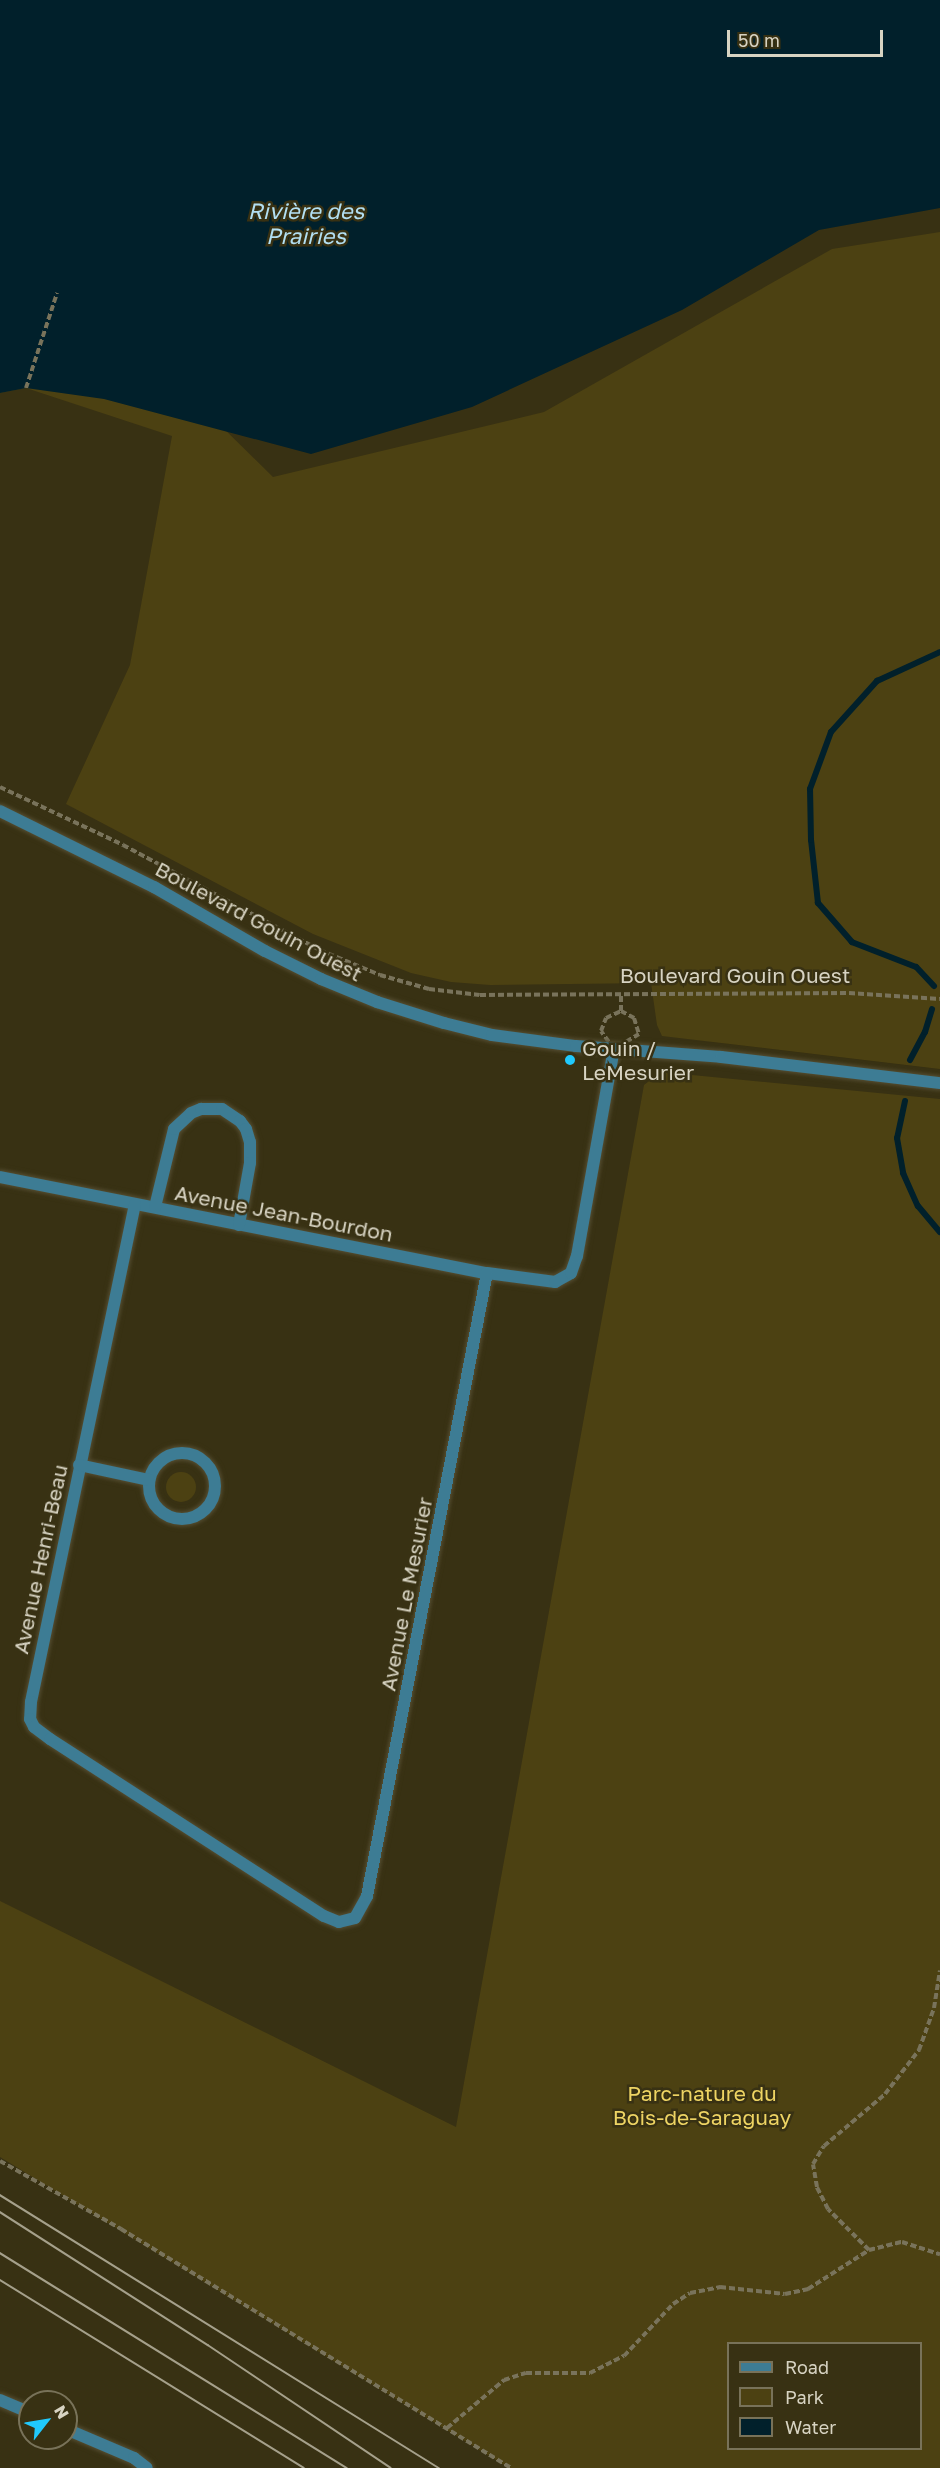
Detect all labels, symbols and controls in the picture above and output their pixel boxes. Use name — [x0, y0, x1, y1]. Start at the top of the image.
scale bar — [730, 18, 886, 56]
text: 50 m — [738, 29, 780, 51]
water label: Rivière des Prairies — [248, 197, 364, 248]
street label: Boulevard Gouin Ouest — [151, 856, 367, 986]
street label: Boulevard Gouin Ouest — [620, 962, 850, 988]
place label: Gouin / LeMesurier — [582, 1035, 694, 1085]
marker: Gouin / LeMesurier — [563, 1053, 577, 1067]
street label: Avenue Jean-Bourdon — [173, 1179, 395, 1247]
street label: Avenue Henri-Beau — [8, 1462, 72, 1656]
street label: Avenue Le Mesurier — [375, 1495, 437, 1693]
park label: Parc-nature du Bois-de-Saraguay — [613, 2080, 791, 2130]
legend — [727, 2342, 922, 2450]
text: Road — [785, 2356, 829, 2378]
text: Park — [785, 2386, 824, 2408]
north arrow — [18, 2390, 78, 2450]
text: N — [50, 2401, 73, 2422]
text: Water — [785, 2416, 836, 2438]

